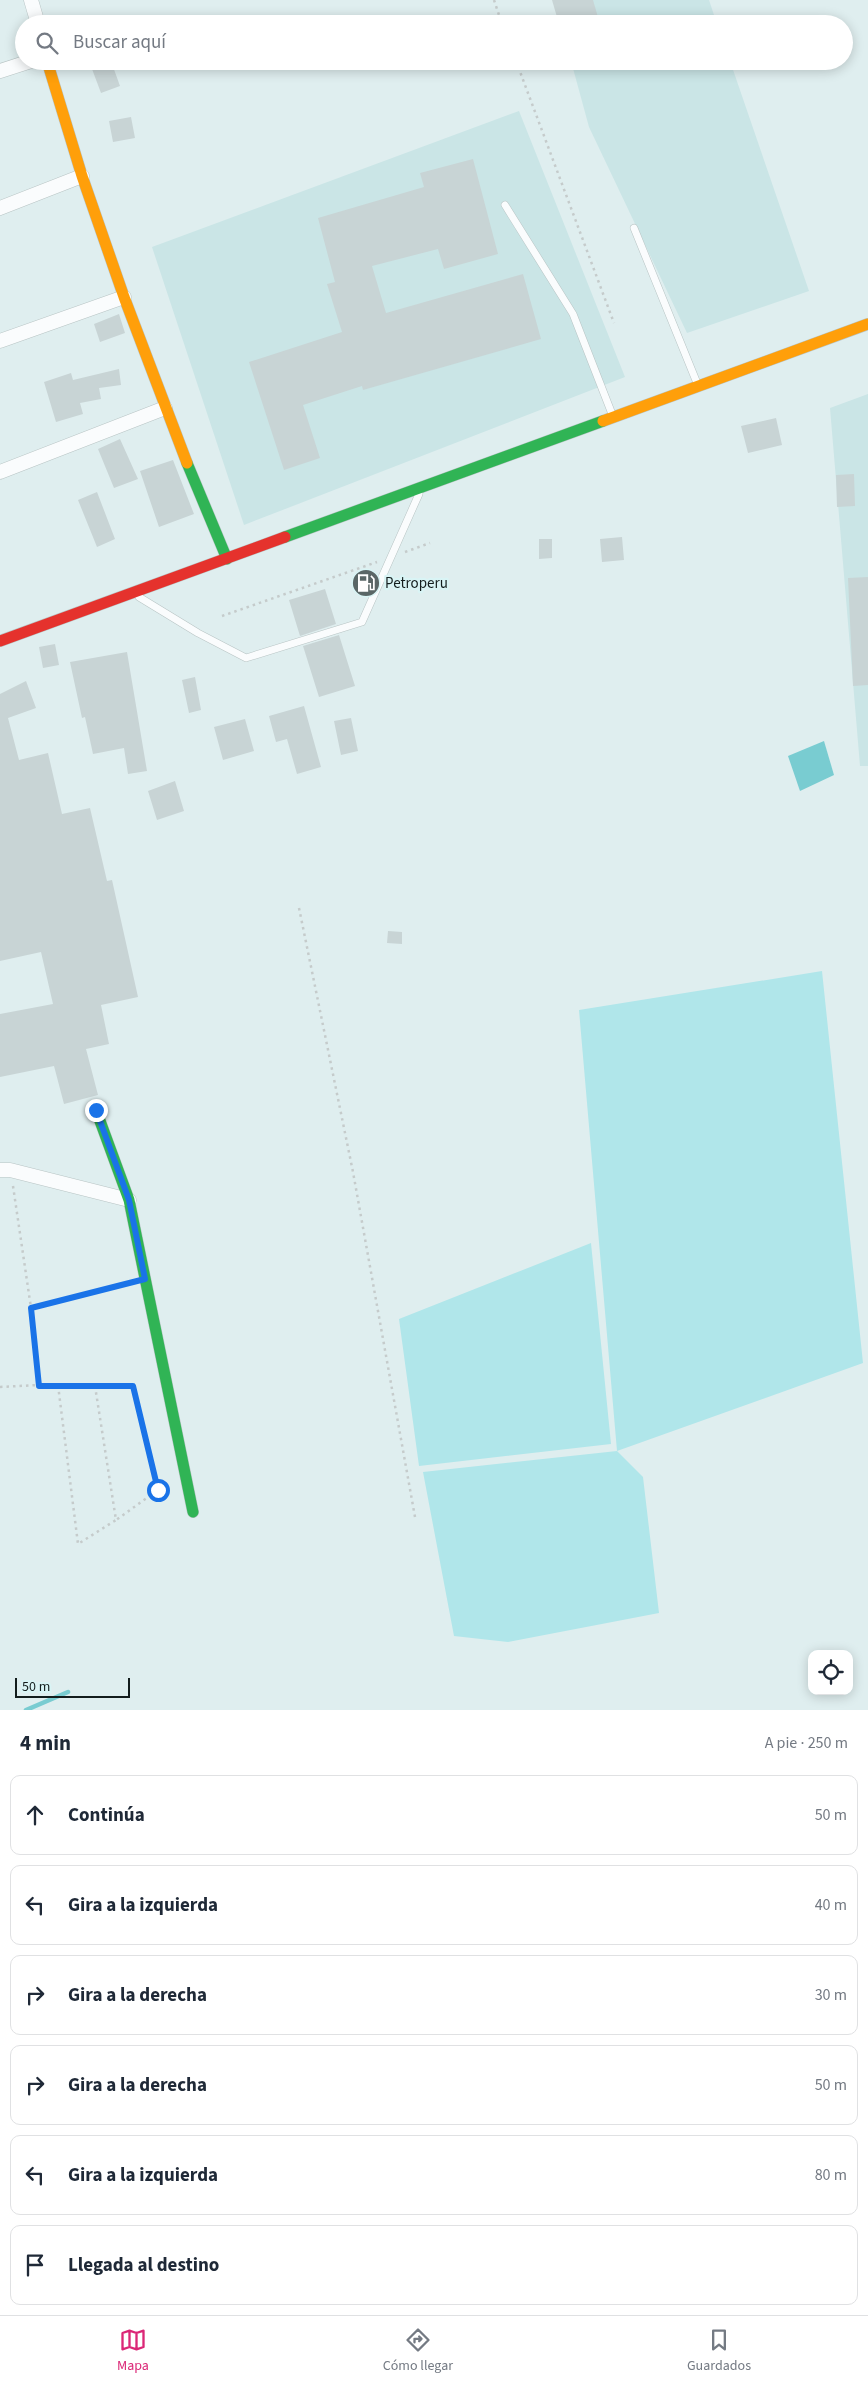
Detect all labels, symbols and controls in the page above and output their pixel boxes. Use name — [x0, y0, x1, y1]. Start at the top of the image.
search box — [15, 15, 853, 70]
icon: search — [33, 29, 61, 57]
text: Buscar aquí — [73, 29, 166, 56]
fuel station icon: Petroperu — [351, 568, 381, 598]
place label: Petroperu — [385, 573, 448, 594]
route end — [85, 1099, 108, 1122]
route start — [147, 1479, 170, 1502]
map controls — [808, 1650, 853, 1695]
button: locate — [808, 1650, 853, 1695]
scale bar — [15, 1675, 130, 1698]
text: 50 m — [22, 1677, 50, 1697]
text: 4 min — [20, 1728, 71, 1758]
text: A pie · 250 m — [765, 1732, 848, 1754]
icon: ahead — [21, 1801, 49, 1829]
text: Continúa — [68, 1802, 145, 1829]
text: 50 m — [815, 1804, 847, 1826]
icon: left — [21, 1891, 49, 1919]
text: Gira a la izquierda — [68, 1892, 218, 1919]
text: 40 m — [815, 1894, 847, 1916]
icon: right — [21, 1981, 49, 2009]
text: Gira a la derecha — [68, 1982, 207, 2009]
text: 30 m — [815, 1984, 847, 2006]
icon: right — [21, 2071, 49, 2099]
text: Gira a la derecha — [68, 2072, 207, 2099]
text: 50 m — [815, 2074, 847, 2096]
icon: left — [21, 2161, 49, 2189]
text: Gira a la izquierda — [68, 2162, 218, 2189]
text: 80 m — [815, 2164, 847, 2186]
icon: arrive — [21, 2251, 49, 2279]
text: Llegada al destino — [68, 2252, 219, 2279]
tab: Mapa — [117, 2326, 149, 2376]
tab: Cómo llegar — [383, 2326, 453, 2376]
tab: Guardados — [687, 2326, 751, 2376]

